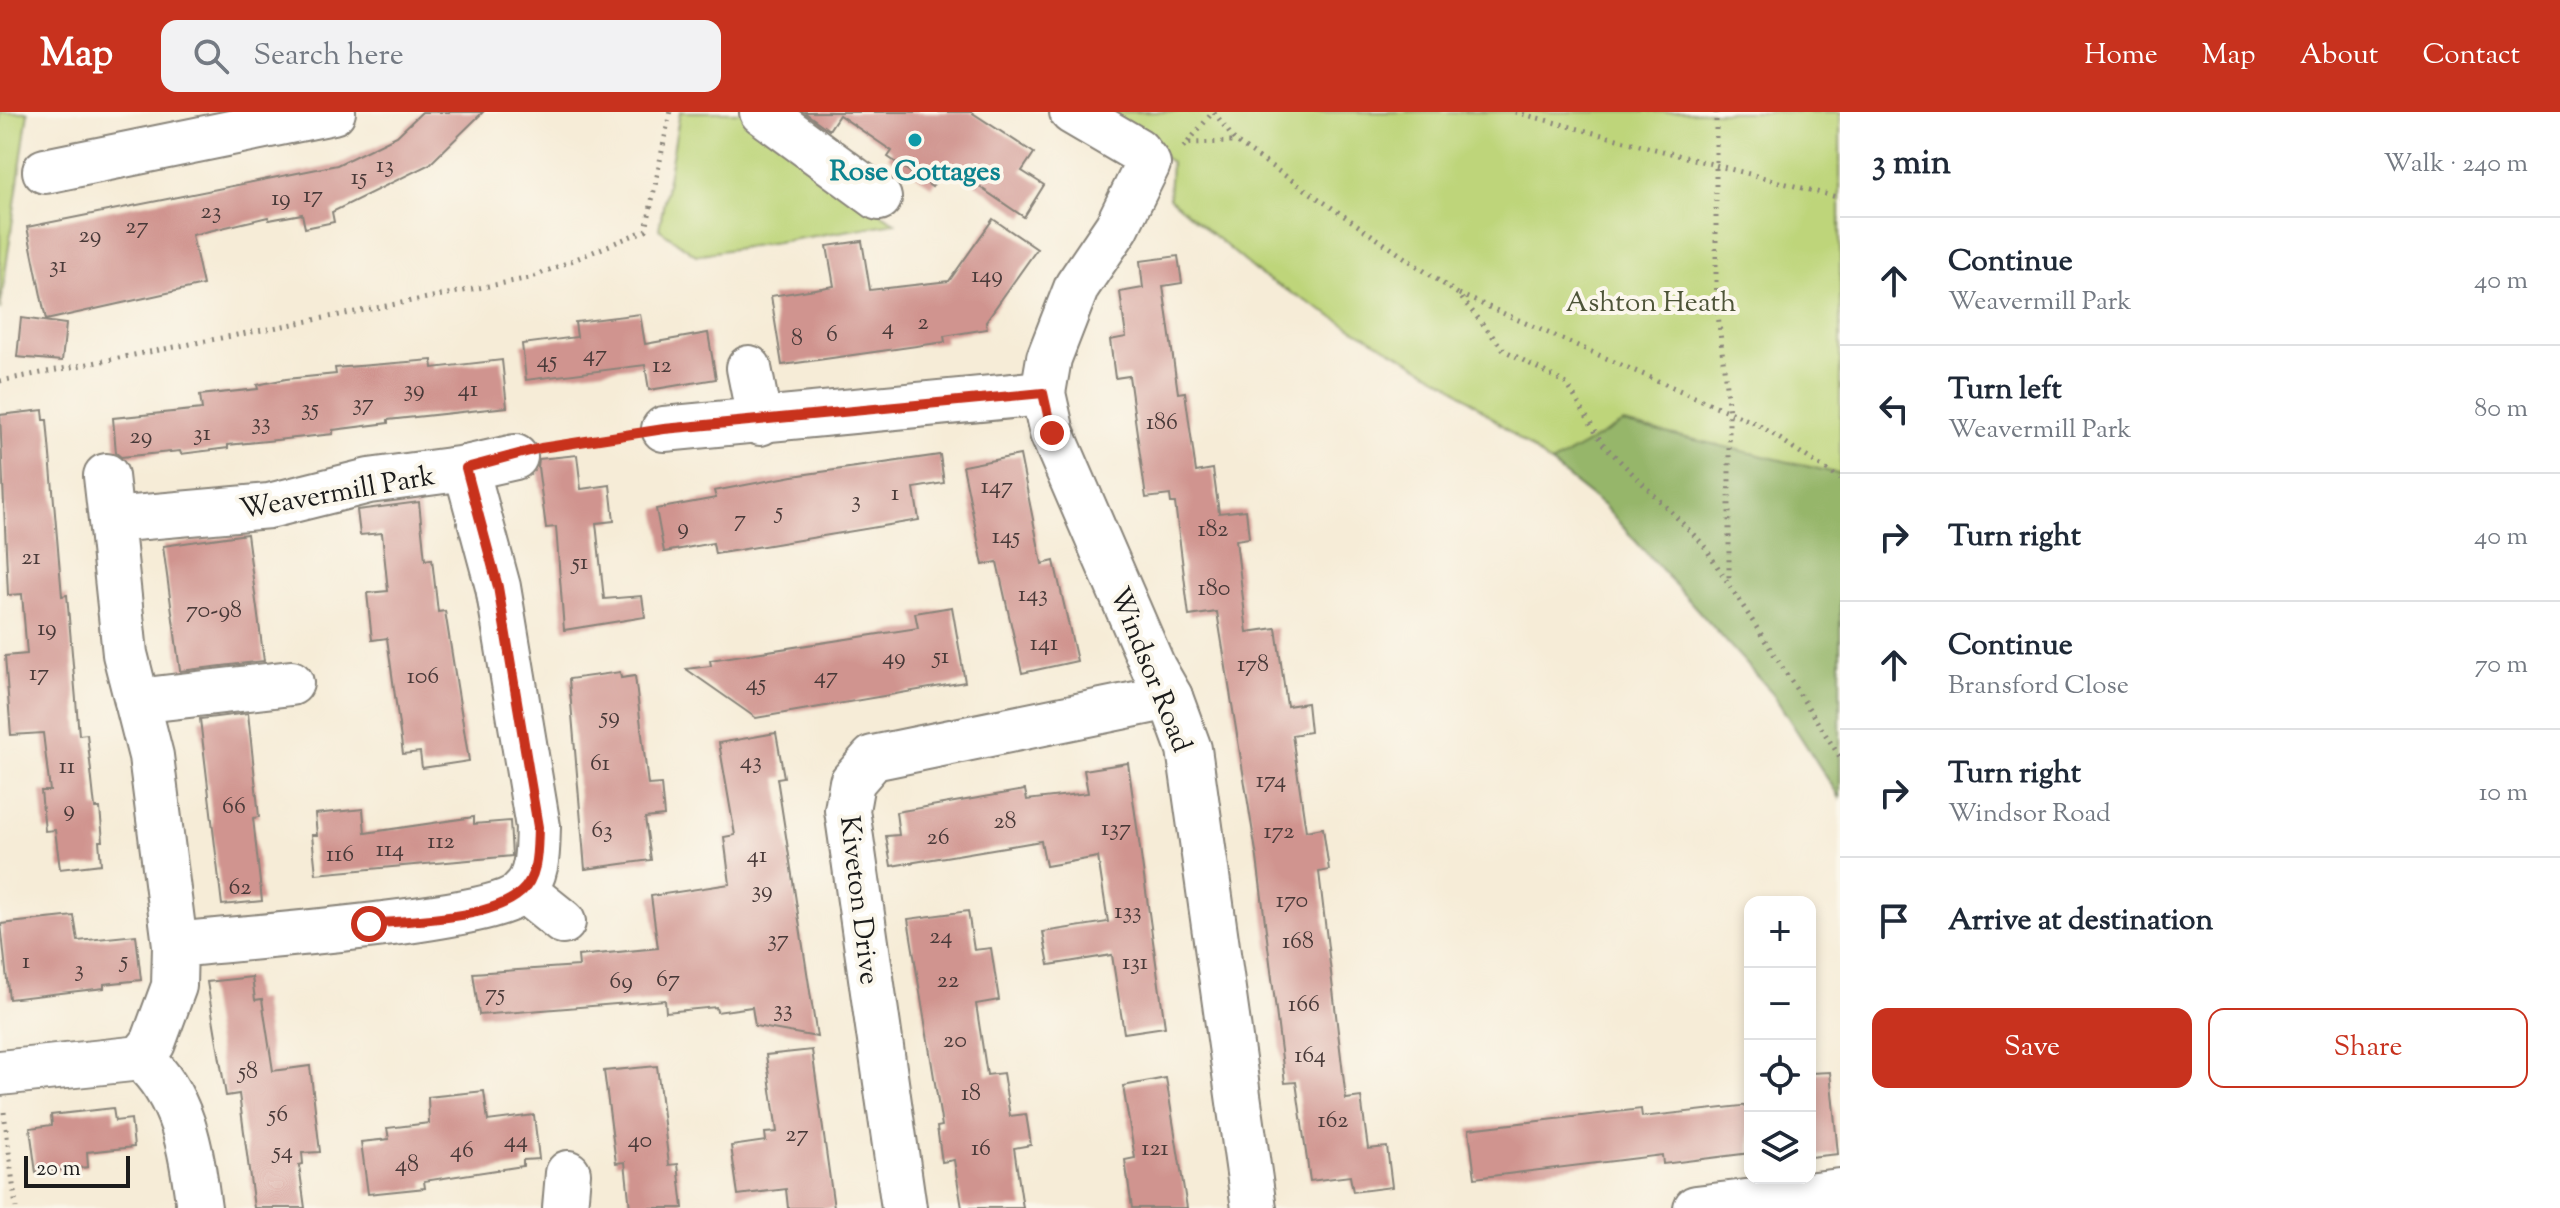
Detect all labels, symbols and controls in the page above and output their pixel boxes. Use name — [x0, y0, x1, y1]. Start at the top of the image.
search box — [161, 20, 721, 92]
text: Map — [40, 29, 113, 83]
icon: search — [189, 34, 233, 78]
text: Search here — [253, 35, 404, 78]
text: Home — [2084, 36, 2158, 76]
text: Map — [2202, 36, 2256, 76]
text: About — [2300, 36, 2378, 76]
text: Contact — [2422, 36, 2520, 76]
marker: Rose Cottages — [906, 131, 924, 149]
text: 3 min — [1872, 140, 1951, 189]
text: Walk · 240 m — [2384, 146, 2528, 183]
house number: 13 — [376, 149, 394, 183]
place label: Rose Cottages — [830, 153, 1000, 193]
house number: 15 — [351, 161, 367, 195]
house number: 17 — [303, 179, 323, 213]
house number: 19 — [271, 182, 291, 216]
house number: 23 — [201, 195, 221, 229]
house number: 27 — [125, 210, 149, 244]
house number: 29 — [79, 219, 101, 253]
text: Continue — [1948, 241, 2073, 284]
house number: 31 — [49, 249, 67, 283]
house number: 149 — [971, 259, 1003, 293]
icon: ahead — [1872, 259, 1916, 303]
text: 40 m — [2474, 263, 2528, 300]
park label: Ashton Heath — [1565, 284, 1737, 324]
text: Weavermill Park — [1948, 284, 2131, 321]
house number: 2 — [917, 306, 929, 340]
house number: 4 — [882, 311, 894, 345]
house number: 6 — [826, 318, 838, 352]
house number: 8 — [791, 322, 803, 356]
house number: 47 — [583, 338, 607, 372]
house number: 45 — [537, 344, 557, 378]
house number: 12 — [652, 349, 672, 383]
text: Turn left — [1948, 369, 2062, 412]
house number: 39 — [403, 373, 425, 407]
house number: 41 — [458, 373, 478, 407]
house number: 37 — [352, 387, 374, 421]
icon: left — [1872, 387, 1916, 431]
text: 80 m — [2474, 391, 2528, 428]
house number: 35 — [301, 392, 319, 426]
house number: 33 — [251, 406, 271, 440]
house number: 186 — [1146, 406, 1178, 440]
text: Weavermill Park — [1948, 412, 2131, 449]
route end — [1034, 415, 1070, 451]
house number: 31 — [193, 417, 211, 451]
house number: 29 — [130, 420, 152, 454]
street label: Weavermill Park — [237, 457, 438, 531]
house number: 147 — [981, 470, 1013, 504]
house number: 1 — [891, 477, 899, 511]
house number: 3 — [851, 484, 861, 518]
house number: 5 — [773, 495, 783, 529]
house number: 7 — [734, 503, 746, 537]
house number: 9 — [677, 511, 689, 545]
house number: 182 — [1197, 513, 1229, 547]
icon: right — [1872, 515, 1916, 559]
text: Turn right — [1948, 516, 2081, 559]
text: 40 m — [2474, 519, 2528, 556]
house number: 145 — [992, 520, 1020, 554]
house number: 21 — [21, 541, 41, 575]
house number: 51 — [570, 546, 588, 580]
house number: 180 — [1198, 572, 1230, 606]
house number: 143 — [1018, 578, 1048, 612]
street label: Windsor Road — [1098, 581, 1201, 759]
house number: 70-98 — [186, 594, 242, 628]
house number: 19 — [37, 612, 57, 646]
text: Continue — [1948, 625, 2073, 668]
house number: 141 — [1030, 627, 1058, 661]
house number: 51 — [931, 640, 949, 674]
house number: 49 — [882, 641, 906, 675]
icon: ahead — [1872, 643, 1916, 687]
text: 70 m — [2475, 647, 2528, 684]
house number: 178 — [1237, 648, 1269, 682]
house number: 17 — [29, 657, 49, 691]
house number: 106 — [407, 660, 439, 694]
house number: 47 — [814, 660, 838, 694]
house number: 45 — [746, 667, 766, 701]
text: Bransford Close — [1948, 668, 2129, 705]
house number: 59 — [598, 700, 620, 734]
house number: 43 — [740, 745, 762, 779]
house number: 61 — [590, 747, 610, 781]
house number: 11 — [59, 750, 75, 784]
text: Turn right — [1948, 753, 2081, 796]
house number: 174 — [1256, 764, 1286, 798]
icon: right — [1872, 771, 1916, 815]
text: 10 m — [2479, 775, 2528, 812]
house number: 66 — [222, 790, 246, 824]
house number: 9 — [63, 793, 75, 827]
text: Windsor Road — [1948, 796, 2111, 833]
house number: 28 — [993, 805, 1017, 839]
house number: 137 — [1101, 812, 1131, 846]
house number: 63 — [591, 814, 613, 848]
street label: Kiveton Drive — [828, 814, 888, 987]
house number: 172 — [1263, 815, 1295, 849]
house number: 26 — [926, 821, 950, 855]
house number: 112 — [427, 825, 455, 859]
house number: 114 — [376, 833, 404, 867]
house number: 116 — [326, 838, 354, 872]
house number: 41 — [747, 839, 767, 873]
house number: 62 — [229, 871, 251, 905]
house number: 39 — [751, 874, 773, 908]
house number: 170 — [1276, 884, 1308, 918]
house number: 133 — [1114, 895, 1142, 929]
map controls — [1744, 896, 1816, 1184]
button: + — [1744, 896, 1816, 968]
icon: arrive — [1872, 899, 1916, 943]
text: Arrive at destination — [1948, 900, 2213, 943]
route start — [351, 906, 387, 942]
house number: 24 — [929, 920, 953, 954]
house number: 37 — [767, 923, 789, 957]
house number: 168 — [1282, 925, 1314, 959]
house number: 5 — [118, 944, 128, 978]
house number: 1 — [22, 945, 30, 979]
house number: 131 — [1122, 946, 1148, 980]
house number: 3 — [74, 953, 84, 987]
house number: 67 — [656, 963, 680, 997]
house number: 22 — [937, 964, 959, 998]
house number: 69 — [609, 965, 633, 999]
button: − — [1744, 968, 1816, 1040]
house number: 75 — [485, 977, 505, 1011]
house number: 166 — [1288, 988, 1320, 1022]
house number: 33 — [773, 993, 793, 1027]
button: Save — [1872, 1008, 2192, 1088]
button: Share — [2208, 1008, 2528, 1088]
house number: 20 — [943, 1024, 967, 1058]
house number: 164 — [1294, 1039, 1326, 1073]
button: locate — [1744, 1040, 1816, 1112]
house number: 58 — [236, 1055, 258, 1089]
house number: 18 — [961, 1077, 981, 1111]
house number: 56 — [266, 1098, 288, 1132]
house number: 162 — [1317, 1104, 1349, 1138]
button: layers — [1744, 1112, 1816, 1184]
house number: 27 — [785, 1118, 809, 1152]
house number: 44 — [504, 1124, 528, 1158]
house number: 40 — [628, 1124, 652, 1158]
house number: 16 — [971, 1132, 991, 1166]
house number: 121 — [1141, 1132, 1169, 1166]
house number: 46 — [450, 1134, 474, 1168]
house number: 54 — [271, 1135, 293, 1169]
house number: 48 — [395, 1148, 419, 1182]
scale bar — [24, 1152, 130, 1188]
text: 20 m — [36, 1154, 81, 1186]

